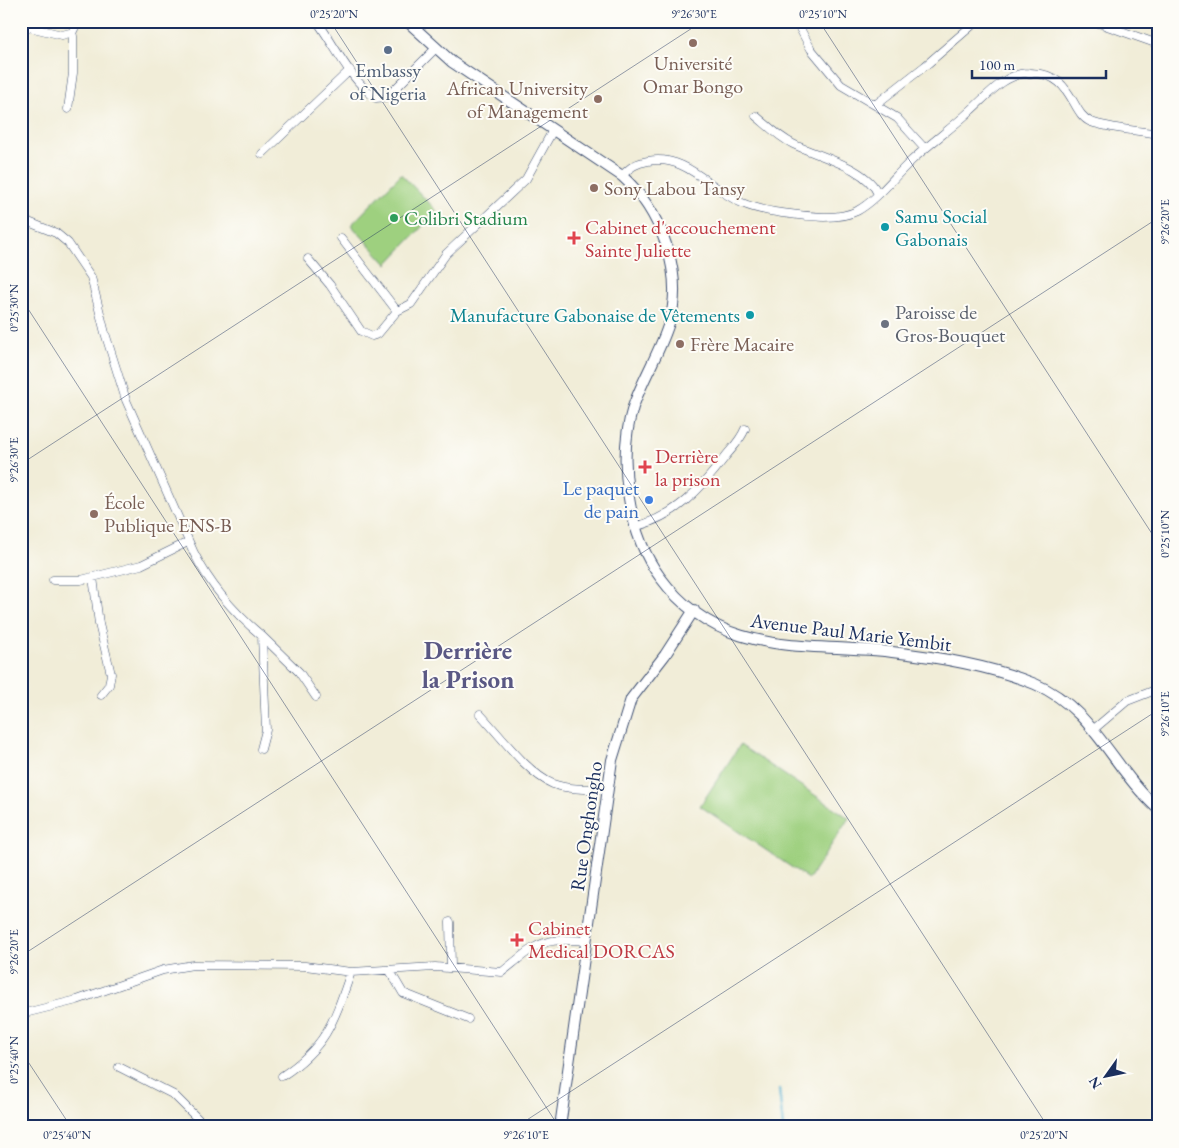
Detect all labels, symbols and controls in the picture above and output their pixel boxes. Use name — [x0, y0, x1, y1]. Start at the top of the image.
text: 0°25'20"N — [310, 6, 359, 22]
text: 9°26'30"E — [671, 6, 717, 22]
text: 0°25'10"N — [799, 6, 848, 22]
marker: Université Omar Bongo — [687, 37, 699, 49]
marker: Embassy of Nigeria — [382, 44, 394, 56]
scale bar — [972, 48, 1105, 80]
place label: Université Omar Bongo — [643, 50, 743, 99]
text: 100 m — [979, 55, 1016, 74]
place label: Embassy of Nigeria — [349, 57, 427, 106]
place label: African University of Management — [445, 75, 589, 124]
marker: African University of Management — [592, 93, 604, 105]
place label: Sony Labou Tansy — [604, 175, 745, 201]
marker: Sony Labou Tansy — [588, 182, 600, 194]
text: 9°26'20"E — [1157, 199, 1173, 245]
place label: Samu Social Gabonais — [895, 203, 988, 252]
place label: Colibri Stadium — [404, 205, 528, 231]
marker: Colibri Stadium — [388, 212, 400, 224]
place label: Cabinet d'accouchement Sainte Juliette — [585, 214, 776, 263]
marker: Samu Social Gabonais — [879, 221, 891, 233]
marker: Cabinet d'accouchement Sainte Juliette — [567, 231, 581, 245]
text: 0°25'30"N — [6, 283, 22, 332]
place label: Paroisse de Gros-Bouquet — [895, 299, 1006, 348]
place label: Manufacture Gabonaise de Vêtements — [450, 302, 740, 328]
marker: Manufacture Gabonaise de Vêtements — [744, 309, 756, 321]
marker: Paroisse de Gros-Bouquet — [879, 318, 891, 330]
place label: Frère Macaire — [690, 331, 794, 357]
marker: Frère Macaire — [674, 338, 686, 350]
text: 9°26'30"E — [6, 437, 22, 483]
place label: Derrière la prison — [655, 443, 721, 492]
marker: Derrière la prison — [639, 461, 651, 473]
place label: Le paquet de pain — [563, 475, 640, 524]
place label: École Publique ENS-B — [104, 489, 232, 538]
marker: Le paquet de pain — [643, 494, 655, 506]
marker: École Publique ENS-B — [88, 508, 100, 520]
text: 0°25'10"N — [1157, 509, 1173, 558]
street label: Avenue Paul Marie Yembit — [748, 607, 954, 657]
district label: Derrière la Prison — [422, 634, 514, 695]
text: 9°26'10"E — [1157, 691, 1173, 737]
street label: Rue Onghongho — [564, 759, 608, 893]
place label: Cabinet Medical DORCAS — [528, 915, 675, 964]
text: 9°26'20"E — [6, 929, 22, 975]
marker: Cabinet Medical DORCAS — [510, 933, 524, 947]
text: 0°25'40"N — [6, 1035, 22, 1084]
north arrow — [1082, 1050, 1132, 1100]
text: N — [1084, 1073, 1106, 1093]
text: 0°25'40"N — [43, 1127, 92, 1143]
text: 9°26'10"E — [503, 1127, 549, 1143]
text: 0°25'20"N — [1020, 1127, 1069, 1143]

